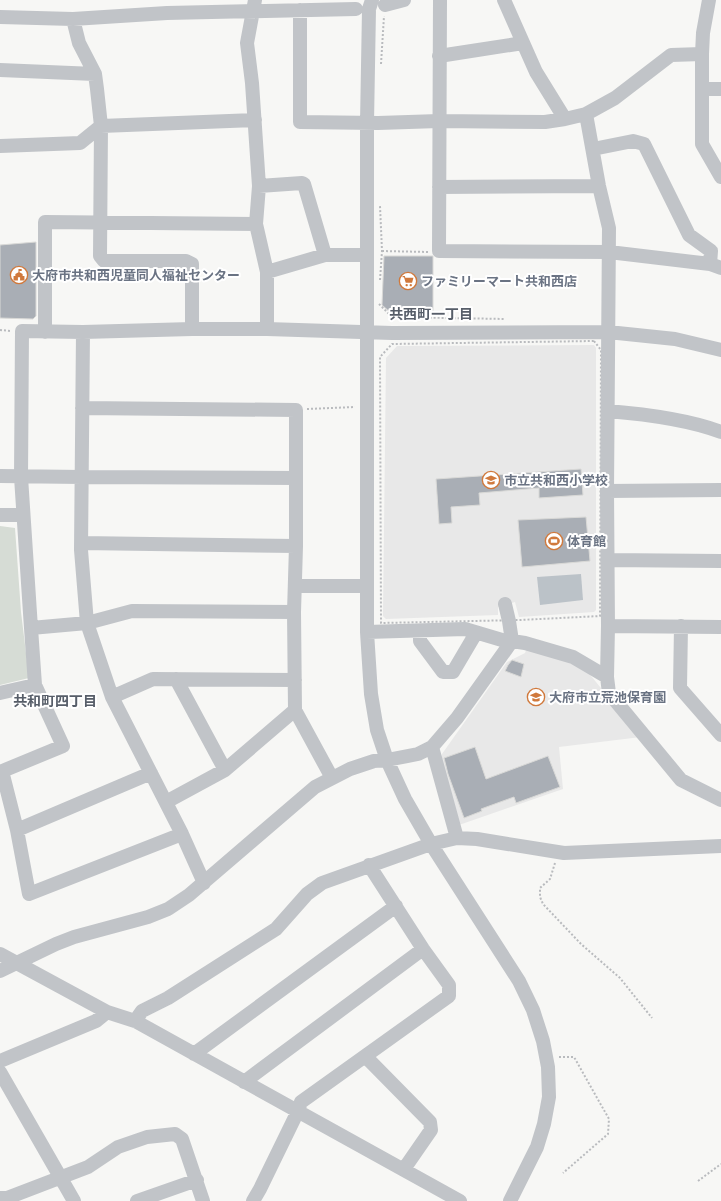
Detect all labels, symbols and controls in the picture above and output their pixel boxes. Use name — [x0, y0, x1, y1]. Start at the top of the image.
public building icon: 大府市共和西児童同人福祉センター — [9, 265, 29, 285]
place label: 大府市共和西児童同人福祉センター — [32, 267, 240, 283]
supermarket icon: ファミリーマート共和西店 — [398, 271, 418, 291]
place label: ファミリーマート共和西店 — [421, 273, 577, 289]
district label: 共西町一丁目 — [389, 305, 473, 323]
school or university icon: 市立共和西小学校 — [481, 470, 501, 490]
place label: 市立共和西小学校 — [504, 472, 608, 488]
sports icon: 体育館 — [544, 531, 564, 551]
place label: 体育館 — [567, 533, 606, 549]
school or university icon: 大府市立荒池保育園 — [526, 687, 546, 707]
place label: 大府市立荒池保育園 — [549, 689, 666, 705]
district label: 共和町四丁目 — [13, 692, 97, 710]

